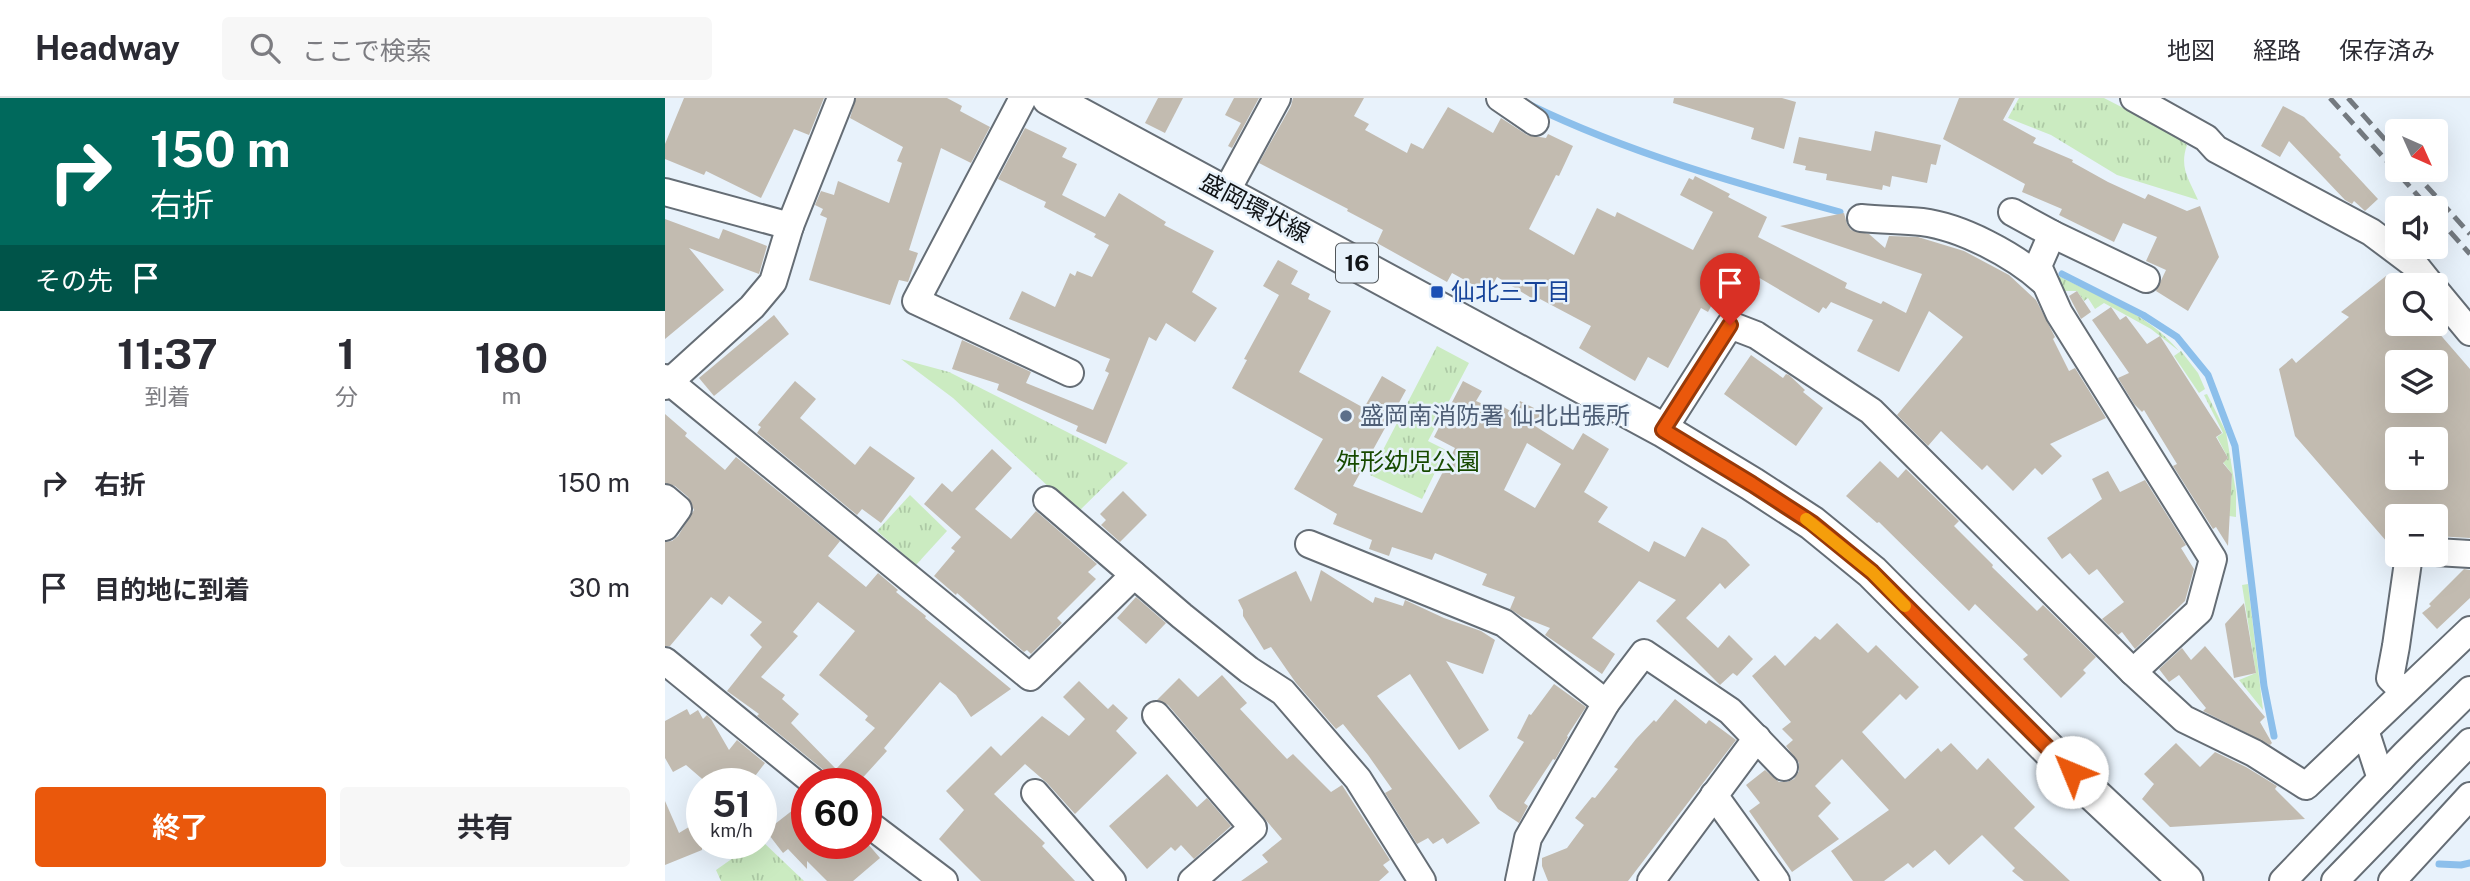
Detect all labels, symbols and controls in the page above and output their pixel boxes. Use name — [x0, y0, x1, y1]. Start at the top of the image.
search box — [222, 17, 712, 80]
text: Headway — [35, 29, 180, 67]
icon: search — [246, 29, 284, 67]
text: ここで検索 — [302, 35, 432, 66]
text: 地図 — [2167, 36, 2215, 64]
text: 経路 — [2253, 36, 2301, 64]
text: 保存済み — [2339, 36, 2435, 64]
north arrow — [2385, 119, 2448, 182]
map controls — [2385, 119, 2448, 567]
text: 150 m — [150, 120, 291, 178]
icon: right — [35, 126, 126, 217]
street label: 盛岡環状線 — [1196, 167, 1315, 248]
text: 右折 — [150, 186, 214, 223]
button: sound — [2385, 196, 2448, 259]
road number: 16 — [1336, 244, 1378, 282]
pin — [1700, 253, 1760, 325]
icon: arrive — [127, 259, 165, 297]
icon: arrive — [1711, 264, 1749, 302]
text: その先 — [35, 265, 113, 296]
button: search — [2385, 273, 2448, 336]
place label: 仙北三丁目 — [1451, 277, 1571, 305]
marker: 仙北三丁目 — [1429, 284, 1445, 300]
text: 11:37 — [117, 329, 218, 378]
text: 1 — [337, 329, 355, 378]
text: 180 — [475, 333, 548, 382]
button: layers — [2385, 350, 2448, 413]
text: m — [501, 382, 521, 409]
text: 到着 — [144, 383, 190, 410]
text: 分 — [335, 383, 358, 410]
place label: 盛岡南消防署 仙北出張所 — [1360, 401, 1630, 429]
marker: 盛岡南消防署 仙北出張所 — [1338, 408, 1354, 424]
button: + — [2385, 427, 2448, 490]
park label: 舛形幼児公園 — [1336, 447, 1480, 475]
icon: right — [35, 464, 73, 502]
text: 150 m — [558, 467, 630, 498]
text: 右折 — [94, 469, 146, 500]
button: − — [2385, 504, 2448, 567]
icon: arrive — [35, 569, 73, 607]
text: 30 m — [569, 572, 630, 603]
text: 目的地に到着 — [94, 574, 250, 605]
position arrow — [2035, 735, 2109, 809]
speed limit sign: 60 — [791, 768, 882, 859]
text: 51 — [712, 784, 751, 825]
button: 終了 — [35, 787, 326, 867]
button: 共有 — [340, 787, 630, 867]
text: km/h — [710, 820, 753, 841]

